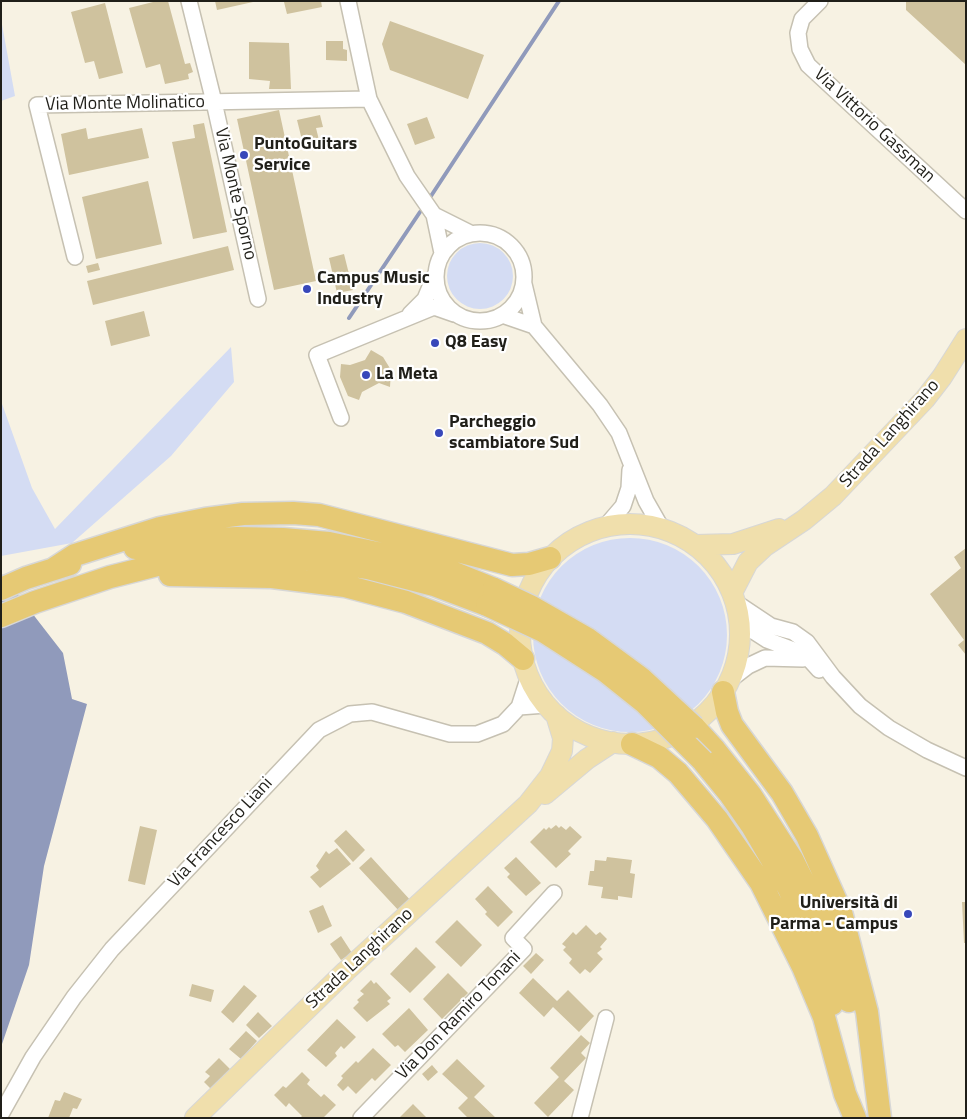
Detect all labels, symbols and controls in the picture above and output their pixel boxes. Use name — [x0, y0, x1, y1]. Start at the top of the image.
street label: Via Vittorio Gassman — [809, 64, 939, 188]
street label: Via Monte Molinatico — [45, 92, 205, 116]
street label: Via Monte Sporno — [209, 126, 261, 262]
place label: PuntoGuitars Service — [254, 134, 357, 176]
marker: PuntoGuitars Service — [238, 149, 250, 161]
place label: Campus Music Industry — [317, 268, 430, 310]
marker: Campus Music Industry — [301, 283, 313, 295]
place label: Q8 Easy — [445, 332, 507, 354]
marker: Q8 Easy — [429, 337, 441, 349]
place label: La Meta — [376, 364, 438, 386]
marker: La Meta — [360, 369, 372, 381]
street label: Strada Langhirano — [836, 375, 944, 493]
place label: Parcheggio scambiatore Sud — [449, 412, 579, 454]
marker: Parcheggio scambiatore Sud — [433, 427, 445, 439]
street label: Via Francesco Liani — [164, 773, 278, 893]
place label: Università di Parma - Campus — [770, 893, 898, 936]
street label: Strada Langhirano — [302, 904, 418, 1014]
marker: Università di Parma - Campus — [902, 908, 914, 920]
street label: Via Don Ramiro Tonani — [392, 947, 526, 1085]

